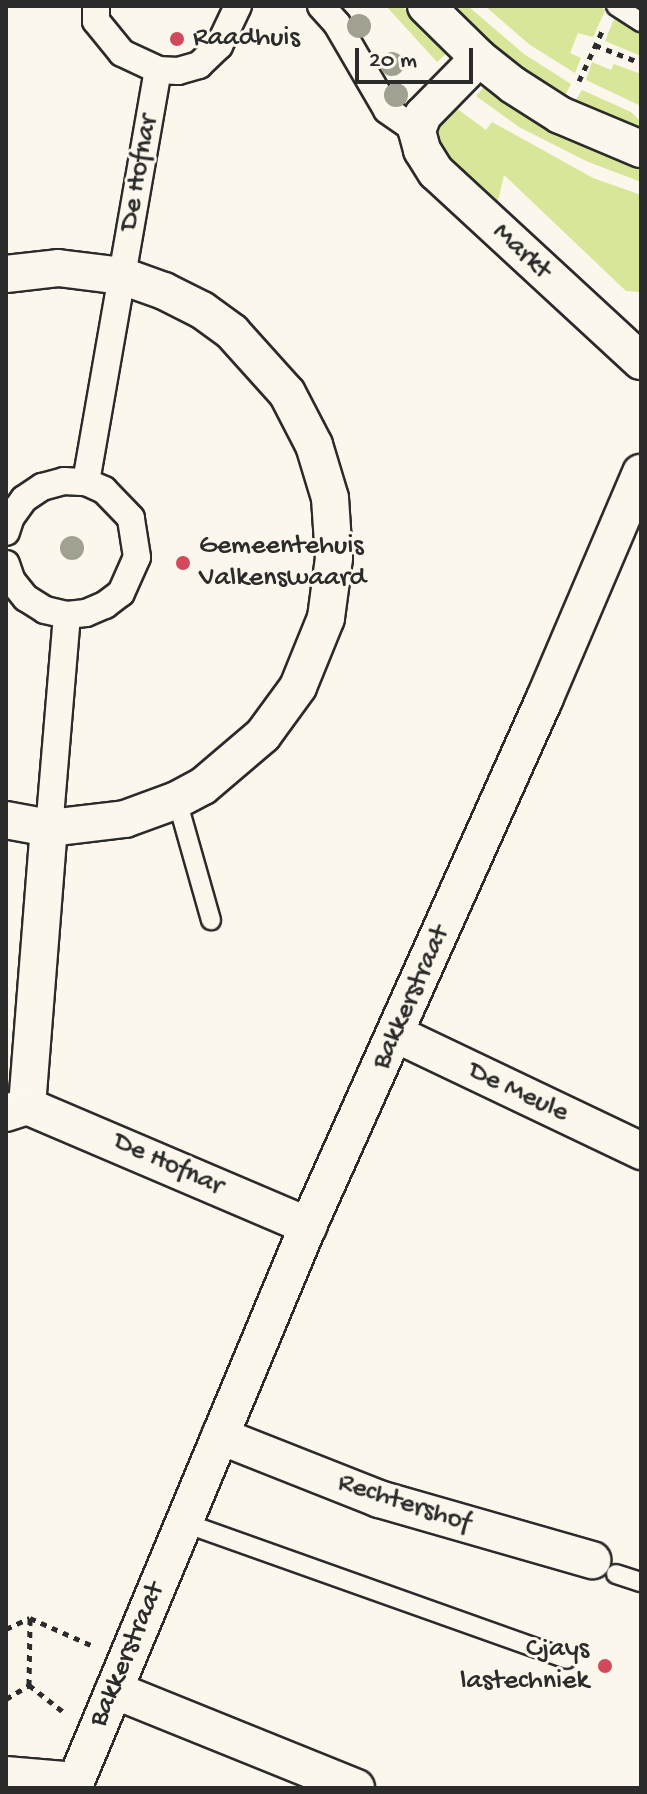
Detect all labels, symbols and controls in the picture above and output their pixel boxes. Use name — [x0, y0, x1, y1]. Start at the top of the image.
place label: Raadhuis — [193, 22, 300, 56]
marker: Raadhuis — [168, 30, 186, 48]
scale bar — [359, 32, 477, 82]
text: 20 m — [369, 47, 417, 76]
street label: De Hofnar — [113, 112, 167, 234]
street label: Markt — [484, 216, 558, 288]
place label: Gemeentehuis Valkenswaard — [199, 530, 366, 596]
marker: Gemeentehuis Valkenswaard — [174, 554, 192, 572]
street label: Bakkerstraat — [365, 921, 459, 1075]
street label: De Meule — [462, 1055, 574, 1131]
street label: De Hofnar — [108, 1126, 228, 1204]
street label: Rechtershof — [333, 1467, 475, 1541]
street label: Bakkerstraat — [83, 1578, 173, 1732]
place label: Cjays lastechniek — [460, 1633, 589, 1699]
marker: Cjays lastechniek — [596, 1657, 614, 1675]

